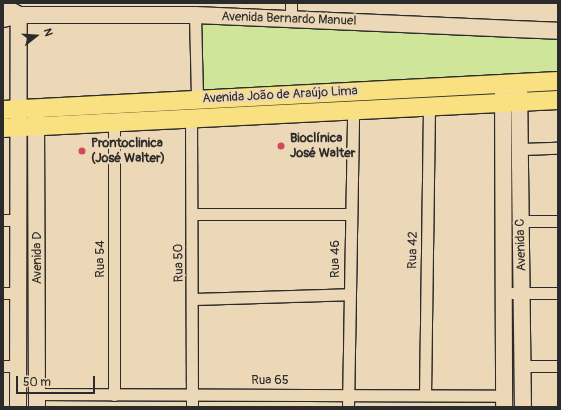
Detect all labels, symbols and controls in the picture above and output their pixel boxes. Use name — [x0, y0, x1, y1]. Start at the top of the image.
street label: Avenida Bernardo Manuel — [221, 9, 357, 29]
north arrow — [16, 16, 56, 56]
text: N — [41, 27, 55, 38]
street label: Avenida João de Araújo Lima — [202, 83, 358, 107]
place label: Bioclínica José Walter — [290, 131, 355, 162]
place label: Prontoclinica (José Walter) — [91, 136, 165, 167]
marker: Bioclínica José Walter — [275, 140, 287, 152]
marker: Prontoclinica (José Walter) — [76, 145, 88, 157]
street label: Avenida C — [512, 218, 530, 272]
street label: Rua 42 — [405, 231, 421, 269]
street label: Avenida D — [29, 232, 45, 284]
street label: Rua 54 — [92, 240, 108, 278]
street label: Rua 46 — [327, 240, 343, 278]
street label: Rua 50 — [171, 243, 187, 283]
scale bar — [18, 368, 97, 394]
street label: Rua 65 — [251, 372, 289, 388]
text: 50 m — [23, 375, 51, 390]

